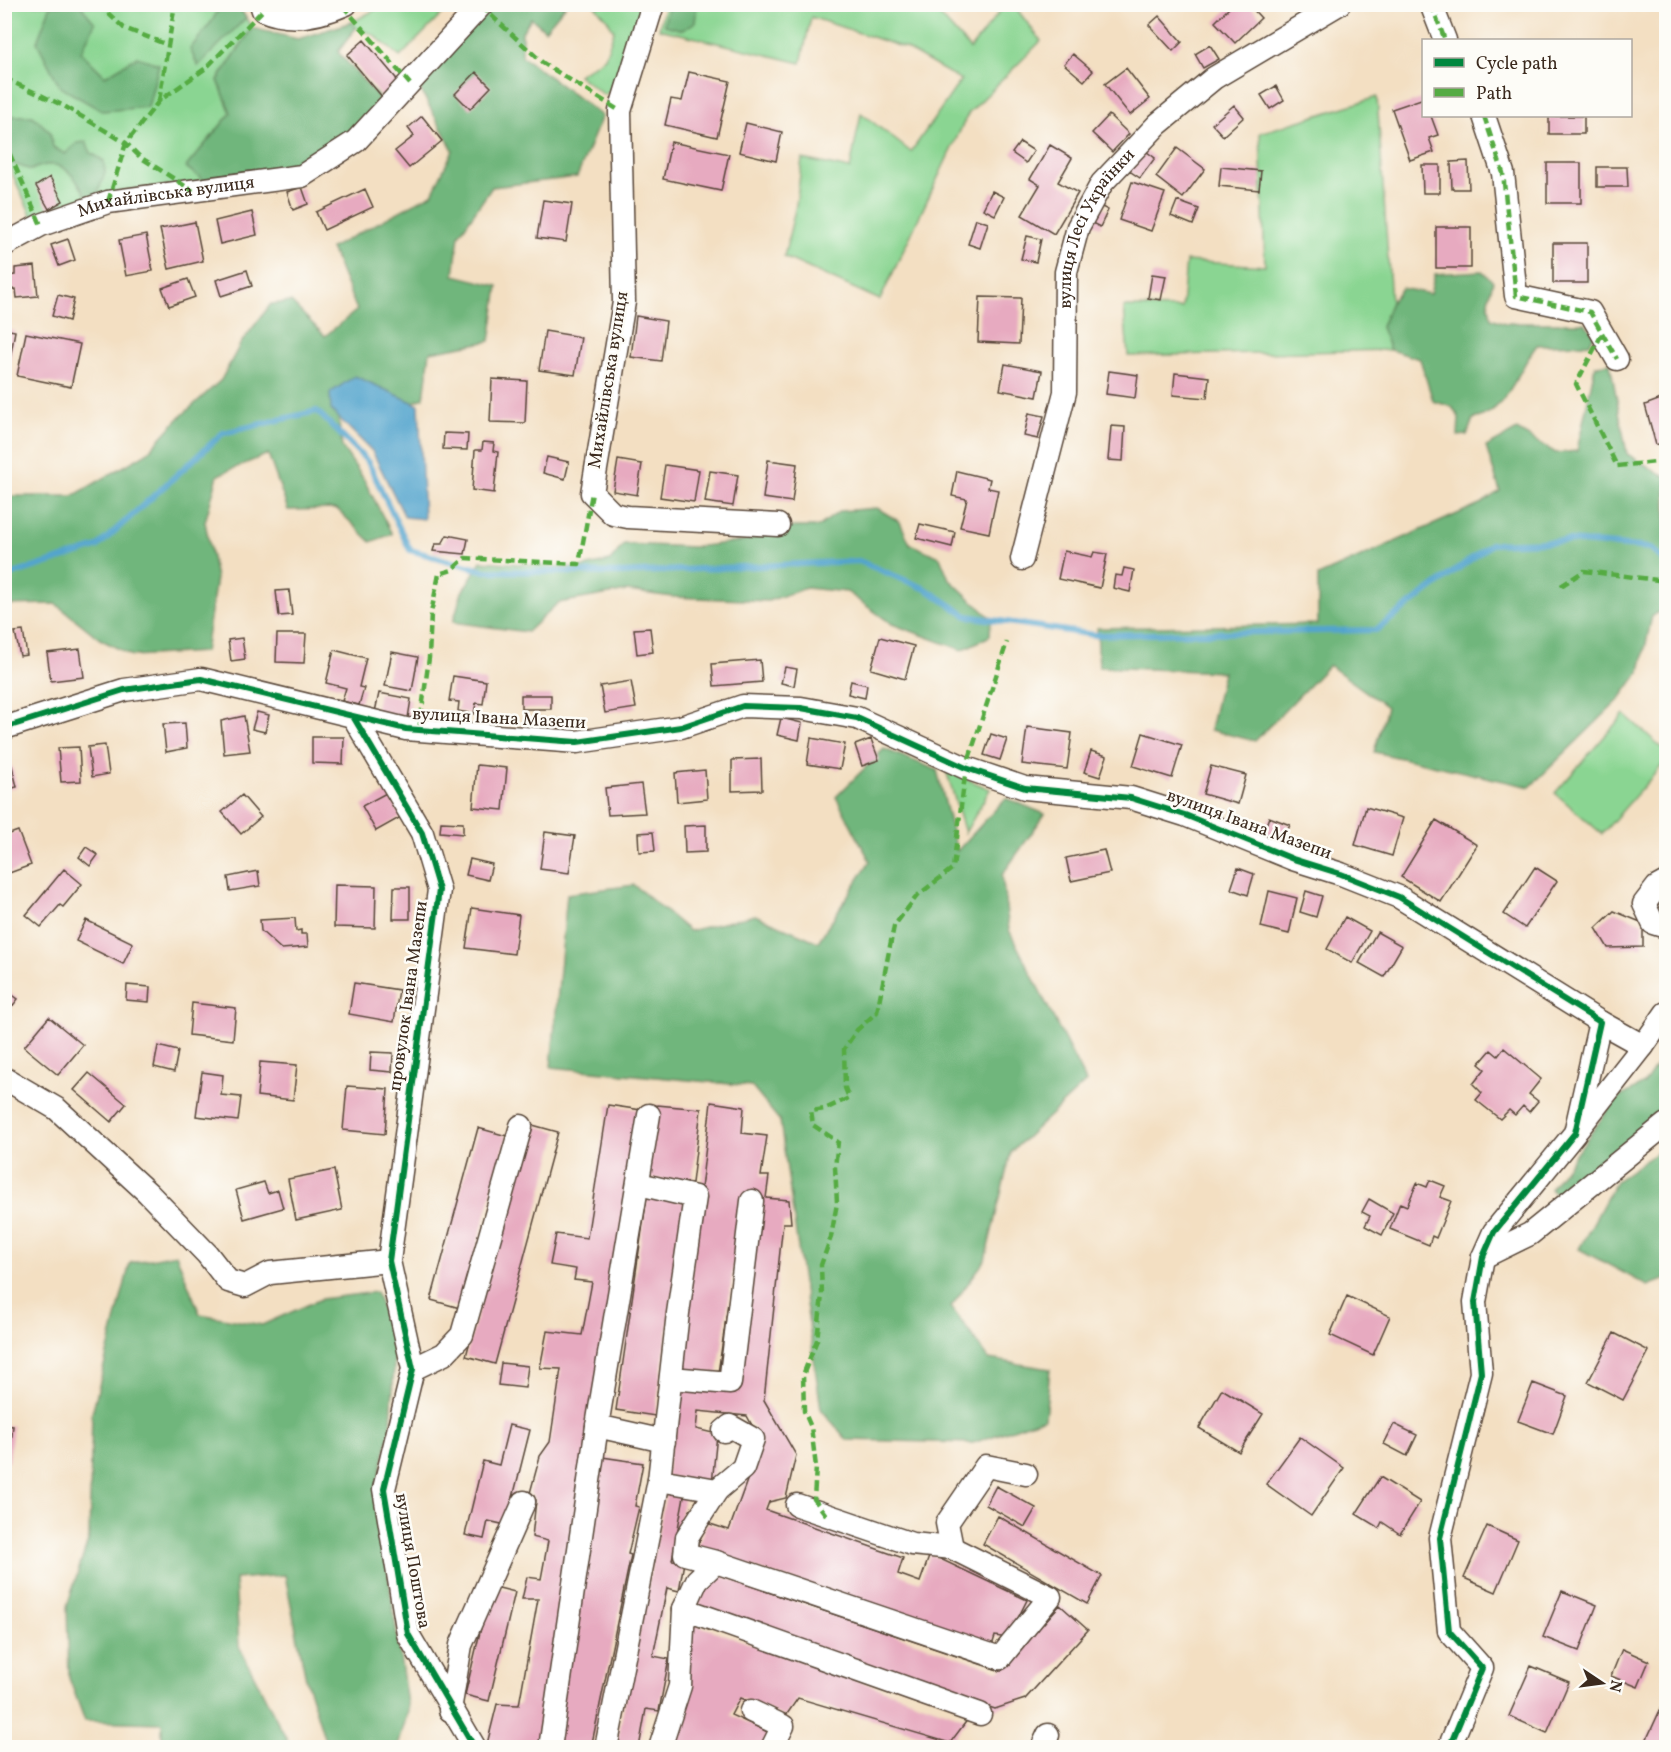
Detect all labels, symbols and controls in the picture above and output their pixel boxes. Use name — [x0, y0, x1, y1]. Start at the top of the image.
legend — [1422, 39, 1632, 117]
text: Cycle path — [1476, 52, 1558, 77]
text: Path — [1476, 82, 1512, 107]
street label: вулиця Лесі Українки — [1053, 143, 1141, 309]
street label: Михайлівська вулиця — [74, 170, 256, 224]
street label: Михайлівська вулиця — [583, 290, 635, 470]
street label: вулиця Івана Мазепи — [411, 702, 587, 736]
street label: вулиця Івана Мазепи — [1163, 783, 1335, 867]
street label: провулок Івана Мазепи — [383, 899, 435, 1093]
street label: вулиця Поштова — [388, 1491, 436, 1631]
north arrow — [1572, 1653, 1632, 1713]
text: N — [1603, 1678, 1627, 1694]

